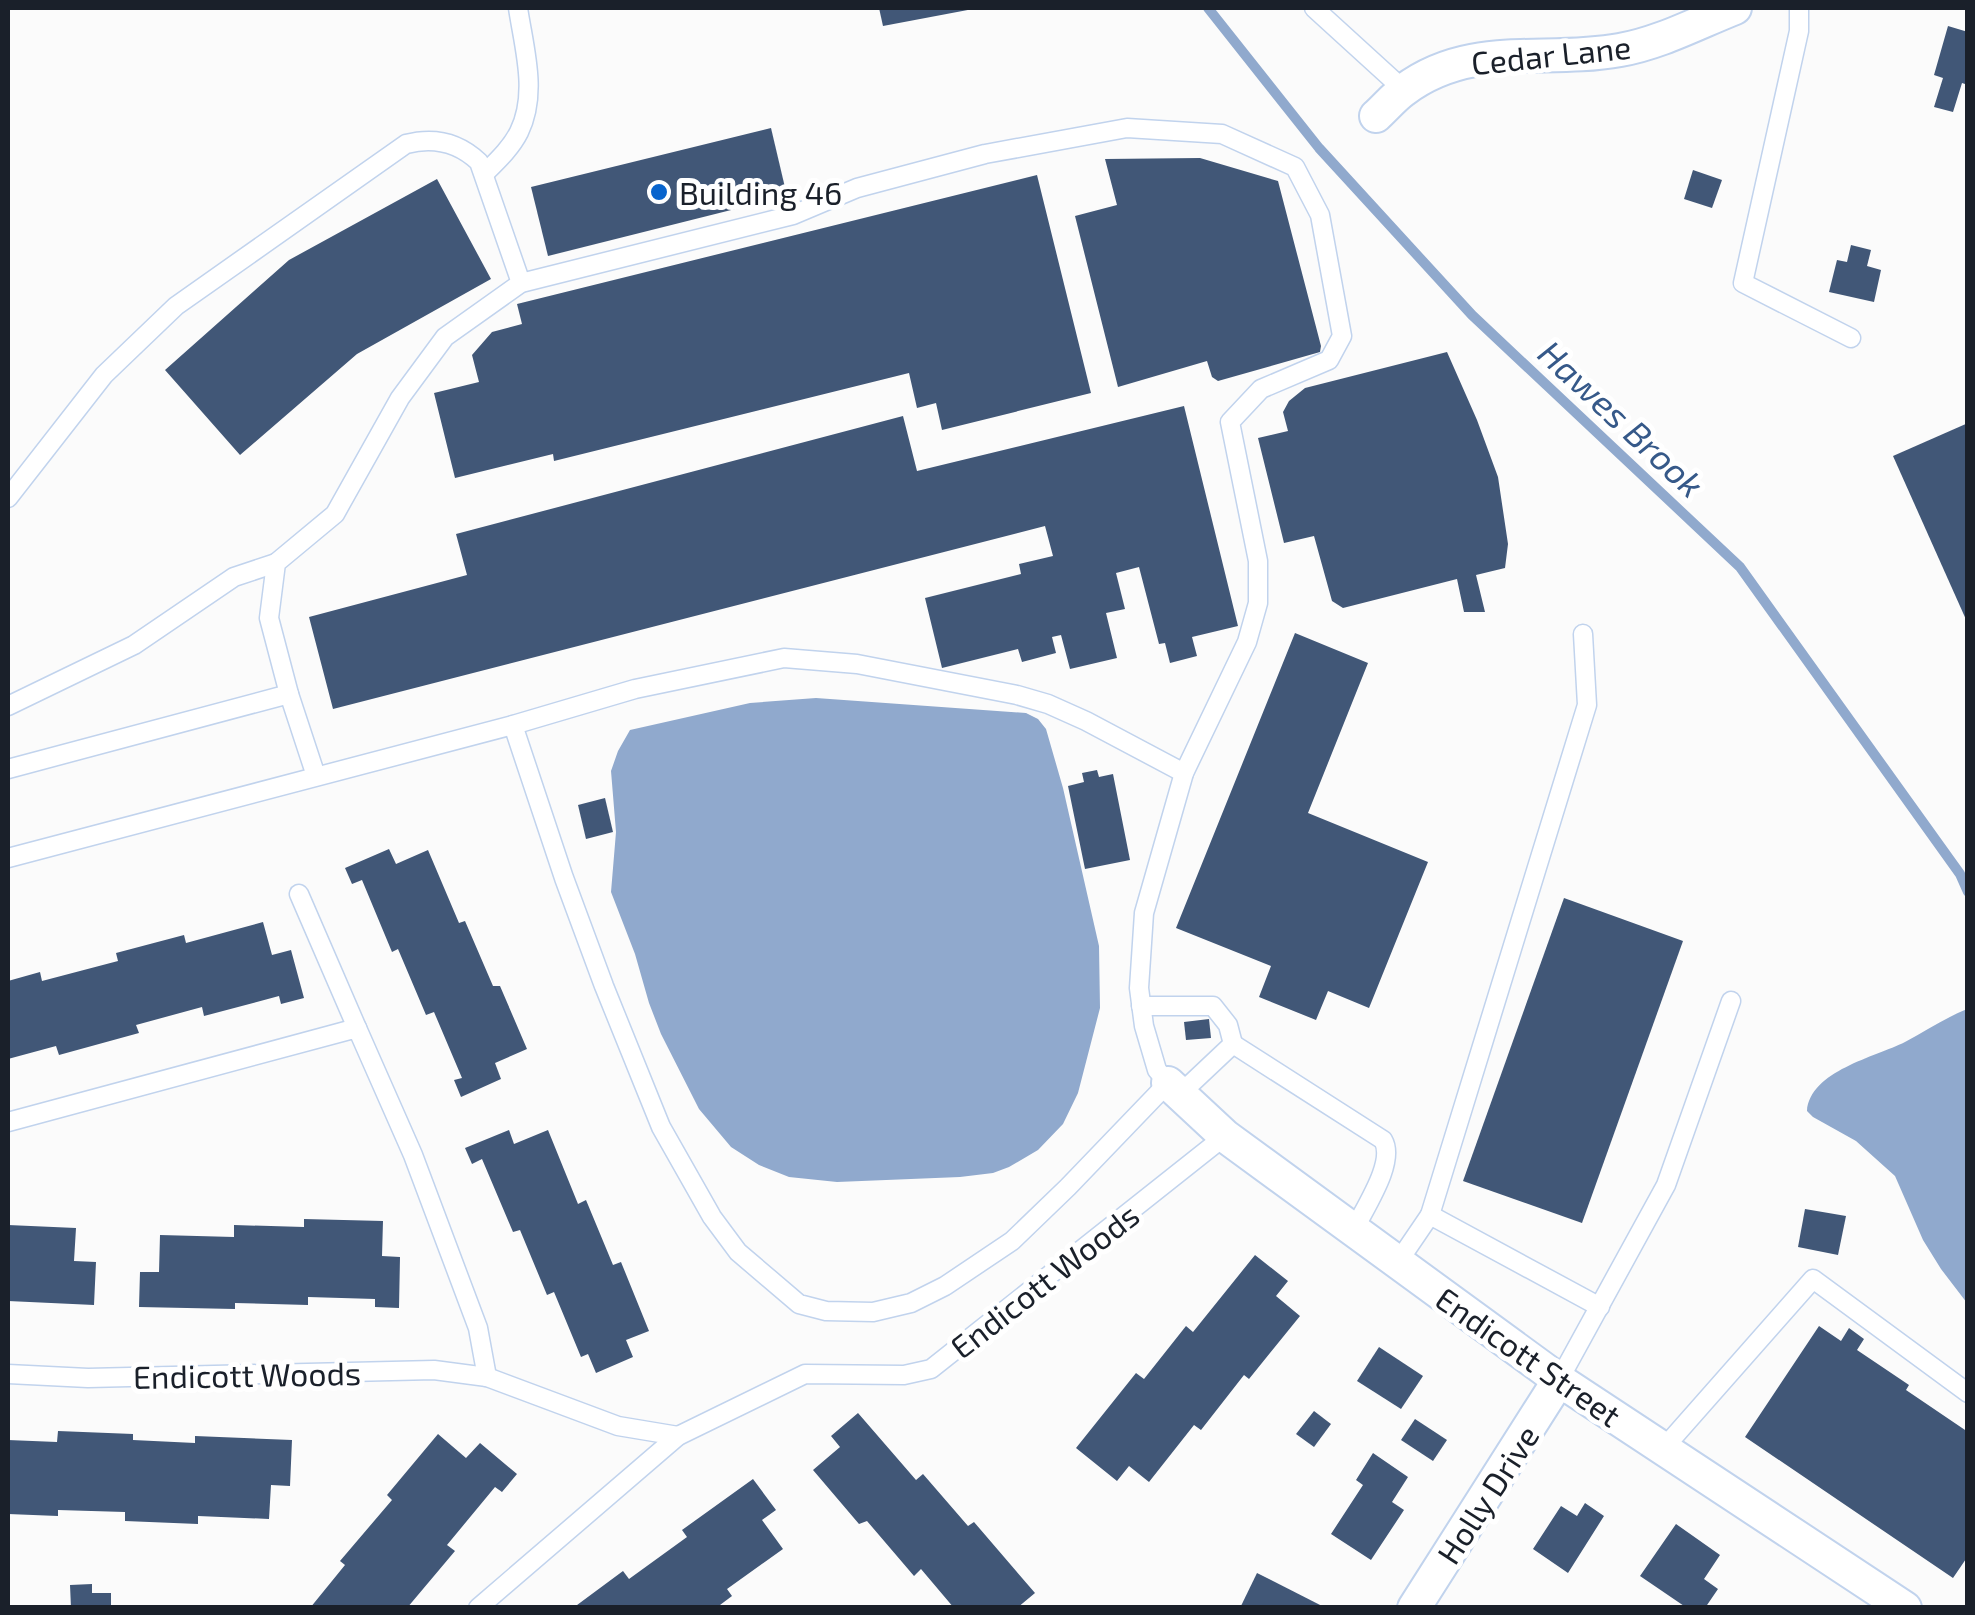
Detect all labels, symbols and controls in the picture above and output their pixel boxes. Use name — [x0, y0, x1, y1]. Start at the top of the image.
street label: Cedar Lane — [1469, 27, 1633, 81]
place label: Building 46 — [679, 173, 842, 211]
marker: Building 46 — [648, 181, 670, 203]
water label: Hawes Brook — [1531, 331, 1713, 505]
street label: Endicott Woods — [942, 1195, 1146, 1365]
street label: Endicott Street — [1429, 1278, 1629, 1434]
street label: Endicott Woods — [133, 1353, 361, 1395]
street label: Holly Drive — [1428, 1418, 1546, 1570]

